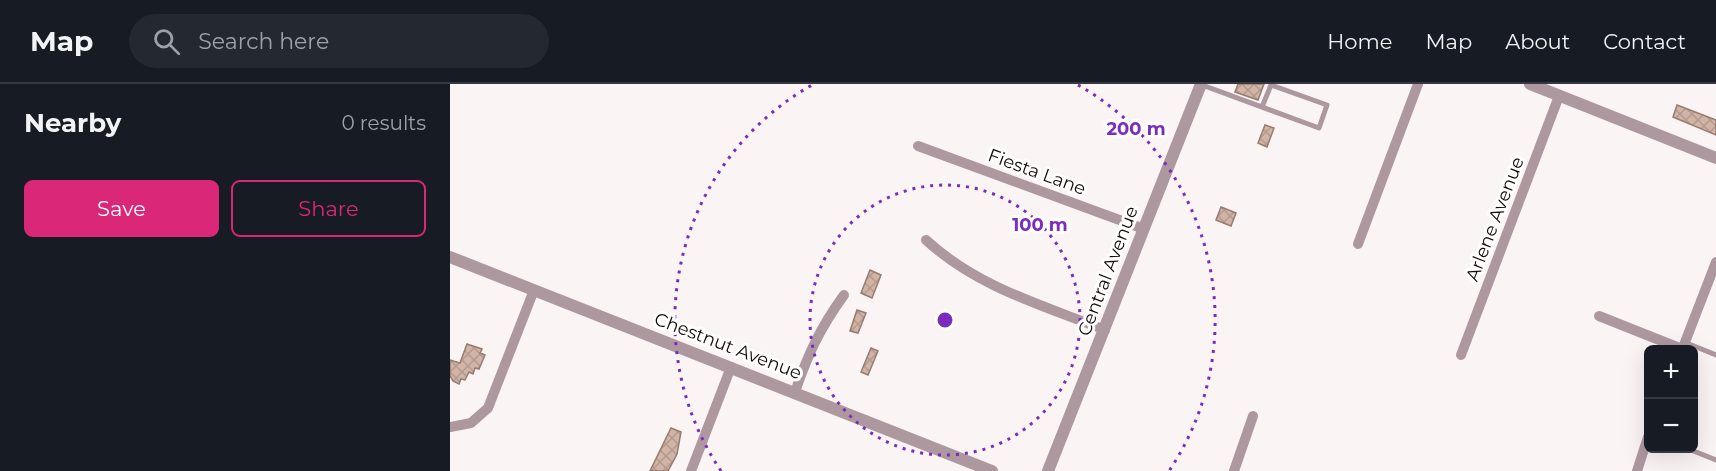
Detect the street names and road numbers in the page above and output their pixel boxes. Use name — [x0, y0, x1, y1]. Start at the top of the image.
street label: Fiesta Lane — [985, 144, 1089, 200]
street label: Arlene Avenue — [1461, 154, 1529, 284]
street label: Central Avenue — [1073, 203, 1143, 339]
street label: Chestnut Avenue — [651, 308, 805, 384]

